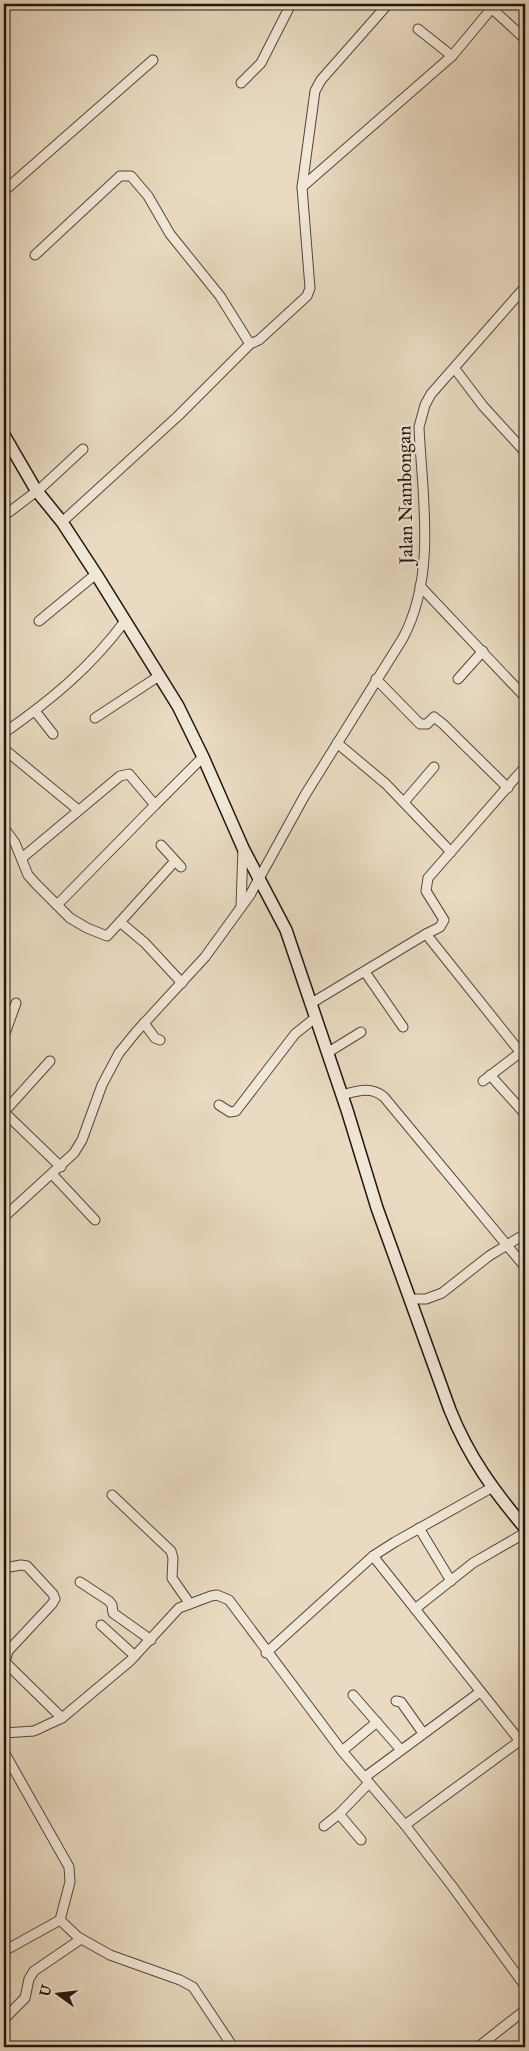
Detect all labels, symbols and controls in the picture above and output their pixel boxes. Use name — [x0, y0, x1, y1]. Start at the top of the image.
street label: Jalan Nambongan — [392, 425, 419, 567]
north arrow — [32, 1968, 82, 2018]
text: U — [36, 1982, 56, 1998]

